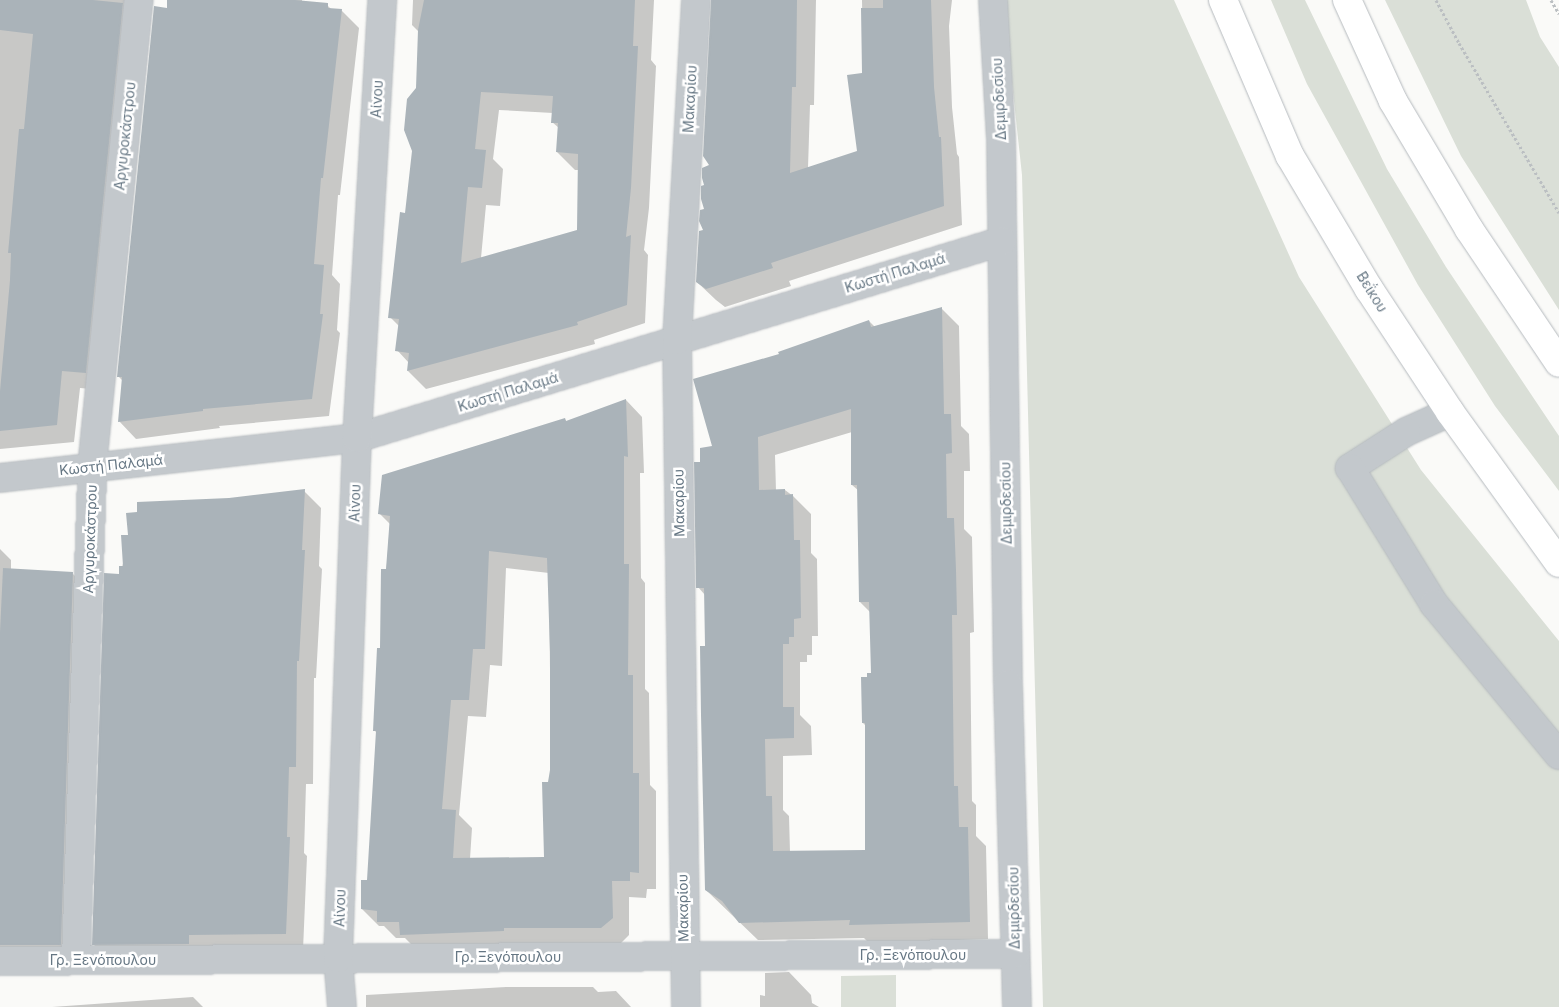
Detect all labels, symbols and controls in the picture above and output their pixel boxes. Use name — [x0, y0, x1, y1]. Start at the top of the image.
street label: Δεμιρδεσίου — [988, 57, 1010, 141]
street label: Μακαρίου — [680, 65, 700, 133]
street label: Αίνου — [368, 80, 386, 118]
street label: Αργυροκάστρου — [111, 81, 139, 191]
street label: Κωστή Παλαμά — [843, 250, 947, 296]
street label: Βεΐκου — [1353, 269, 1391, 315]
street label: Κωστή Παλαμά — [456, 369, 560, 415]
street label: Κωστή Παλαμά — [58, 451, 164, 479]
street label: Δεμιρδεσίου — [997, 462, 1015, 544]
street label: Μακαρίου — [670, 469, 688, 537]
street label: Αργυροκάστρου — [80, 484, 100, 594]
street label: Αίνου — [346, 484, 364, 522]
street label: Δεμιρδεσίου — [1005, 867, 1023, 949]
street label: Μακαρίου — [674, 874, 692, 942]
street label: Αίνου — [331, 889, 349, 927]
street label: Γρ. Ξενόπουλου — [860, 947, 966, 963]
street label: Γρ. Ξενόπουλου — [455, 949, 561, 965]
street label: Γρ. Ξενόπουλου — [50, 952, 156, 968]

